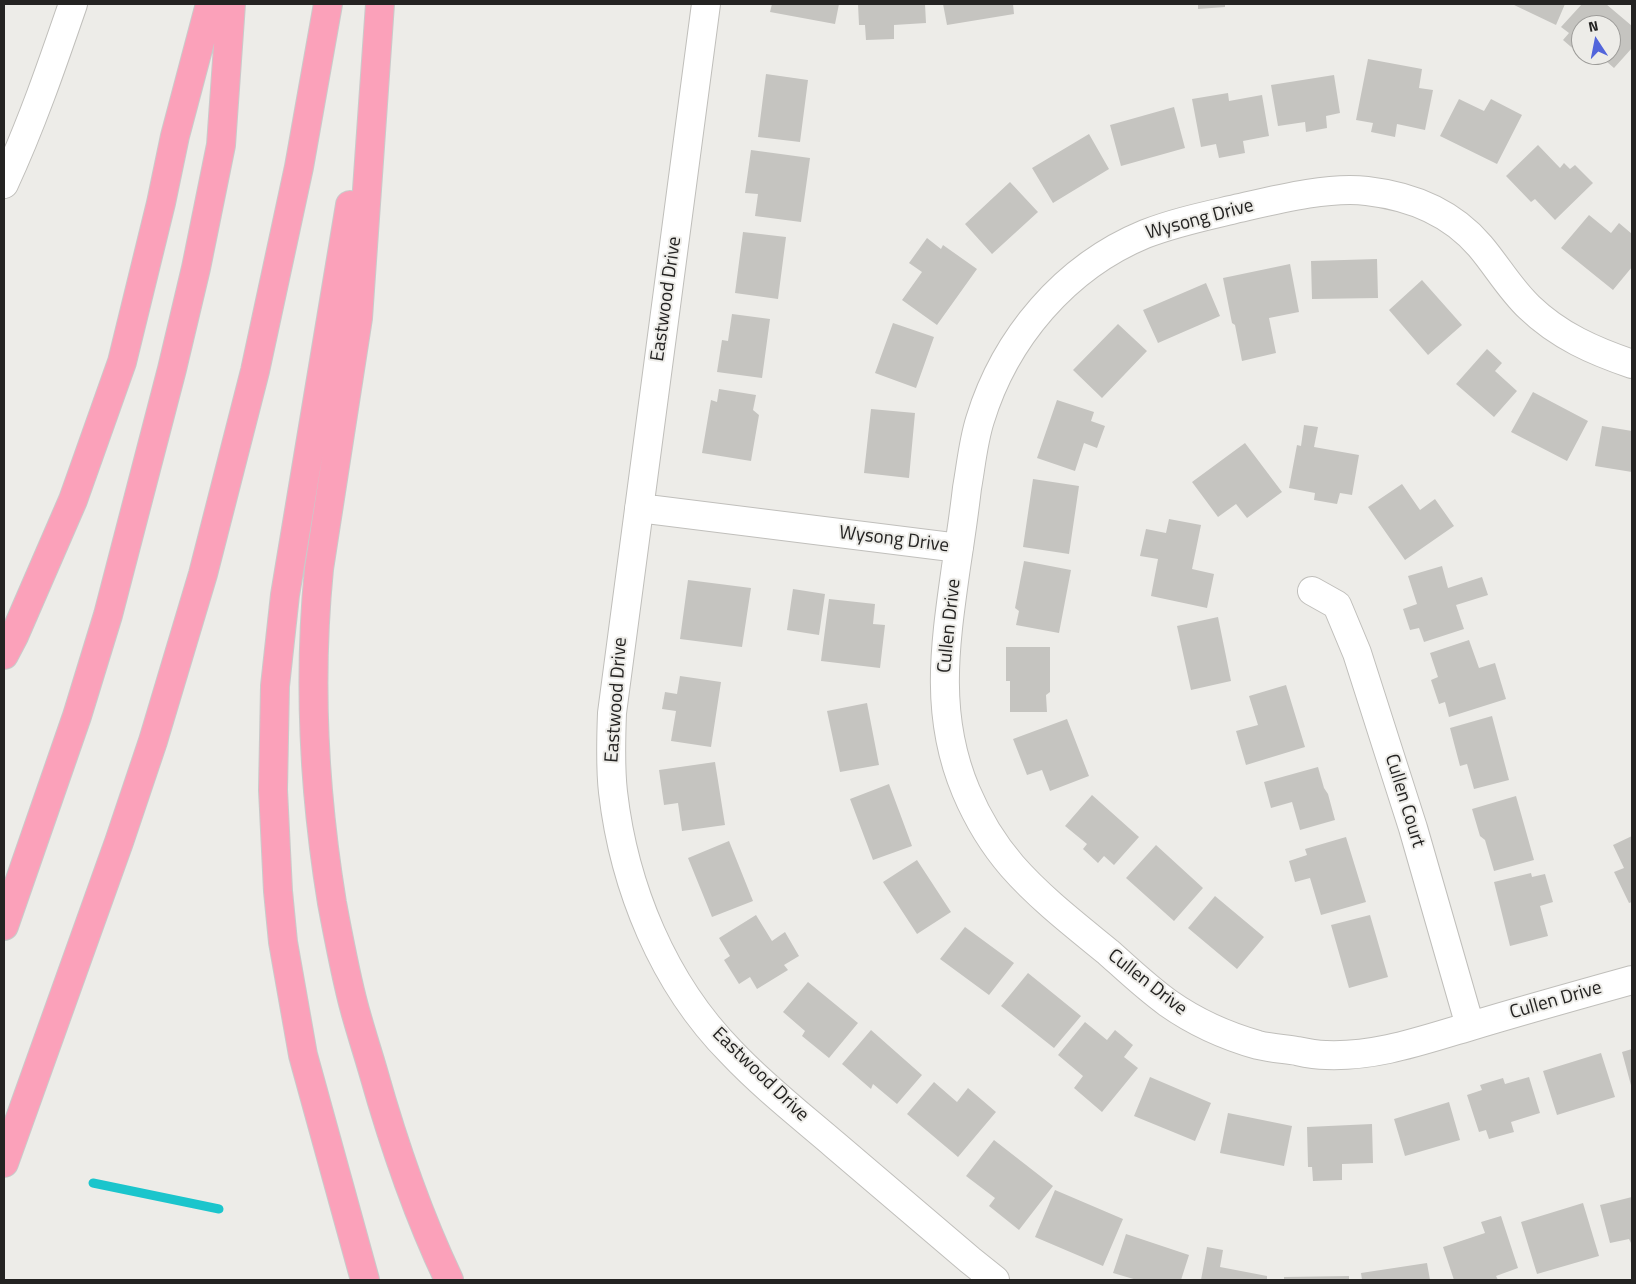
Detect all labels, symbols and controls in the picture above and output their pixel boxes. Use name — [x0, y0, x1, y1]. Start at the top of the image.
north arrow — [1571, 15, 1621, 65]
text: N — [1586, 15, 1600, 37]
street label: Wysong Drive — [1144, 195, 1256, 245]
street label: Eastwood Drive — [647, 235, 687, 363]
street label: Wysong Drive — [838, 522, 950, 558]
street label: Cullen Drive — [934, 578, 966, 674]
street label: Eastwood Drive — [601, 636, 633, 764]
street label: Cullen Court — [1379, 752, 1429, 850]
street label: Cullen Drive — [1103, 945, 1191, 1021]
street label: Cullen Drive — [1507, 977, 1605, 1025]
street label: Eastwood Drive — [707, 1023, 813, 1127]

